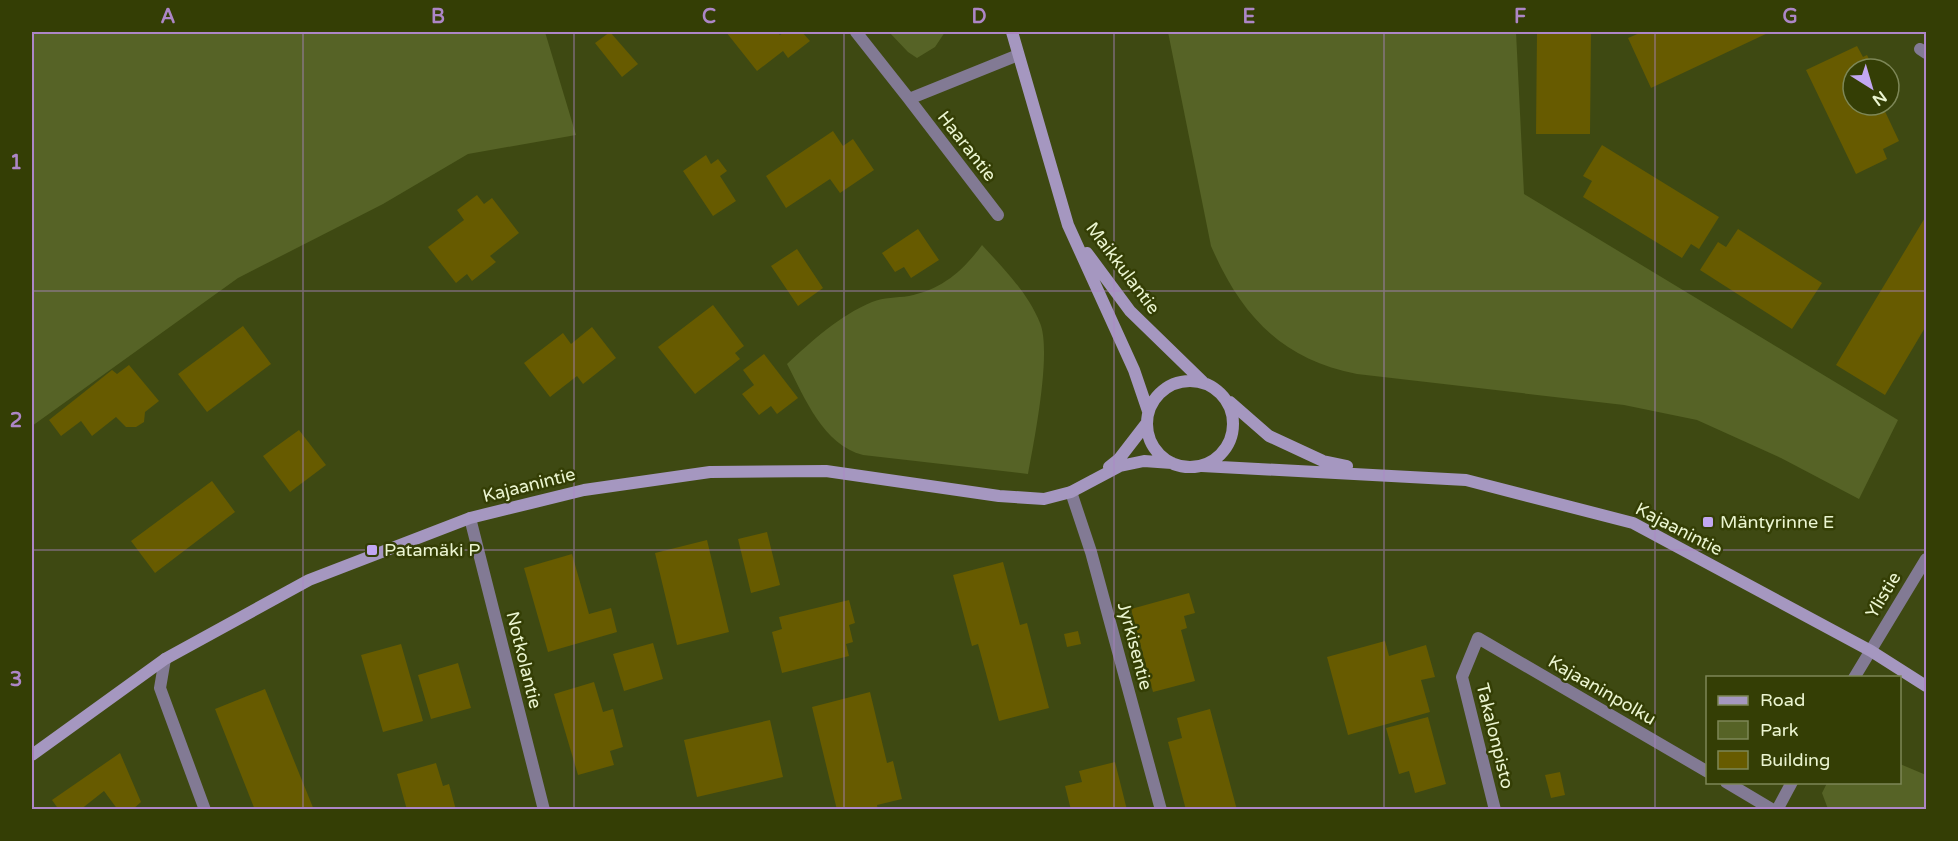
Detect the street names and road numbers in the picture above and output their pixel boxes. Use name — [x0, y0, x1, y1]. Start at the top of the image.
street label: Haarantie — [933, 106, 1001, 186]
street label: Maikkulantie — [1081, 218, 1165, 318]
street label: Kajaanintie — [480, 463, 578, 507]
street label: Kajaanintie — [1632, 498, 1726, 560]
street label: Ylistie — [1861, 568, 1905, 622]
street label: Jyrkisentie — [1113, 600, 1157, 692]
street label: Notkolantie — [501, 609, 547, 711]
street label: Kajaaninpolku — [1544, 650, 1660, 730]
street label: Takalonpisto — [1471, 681, 1519, 791]

